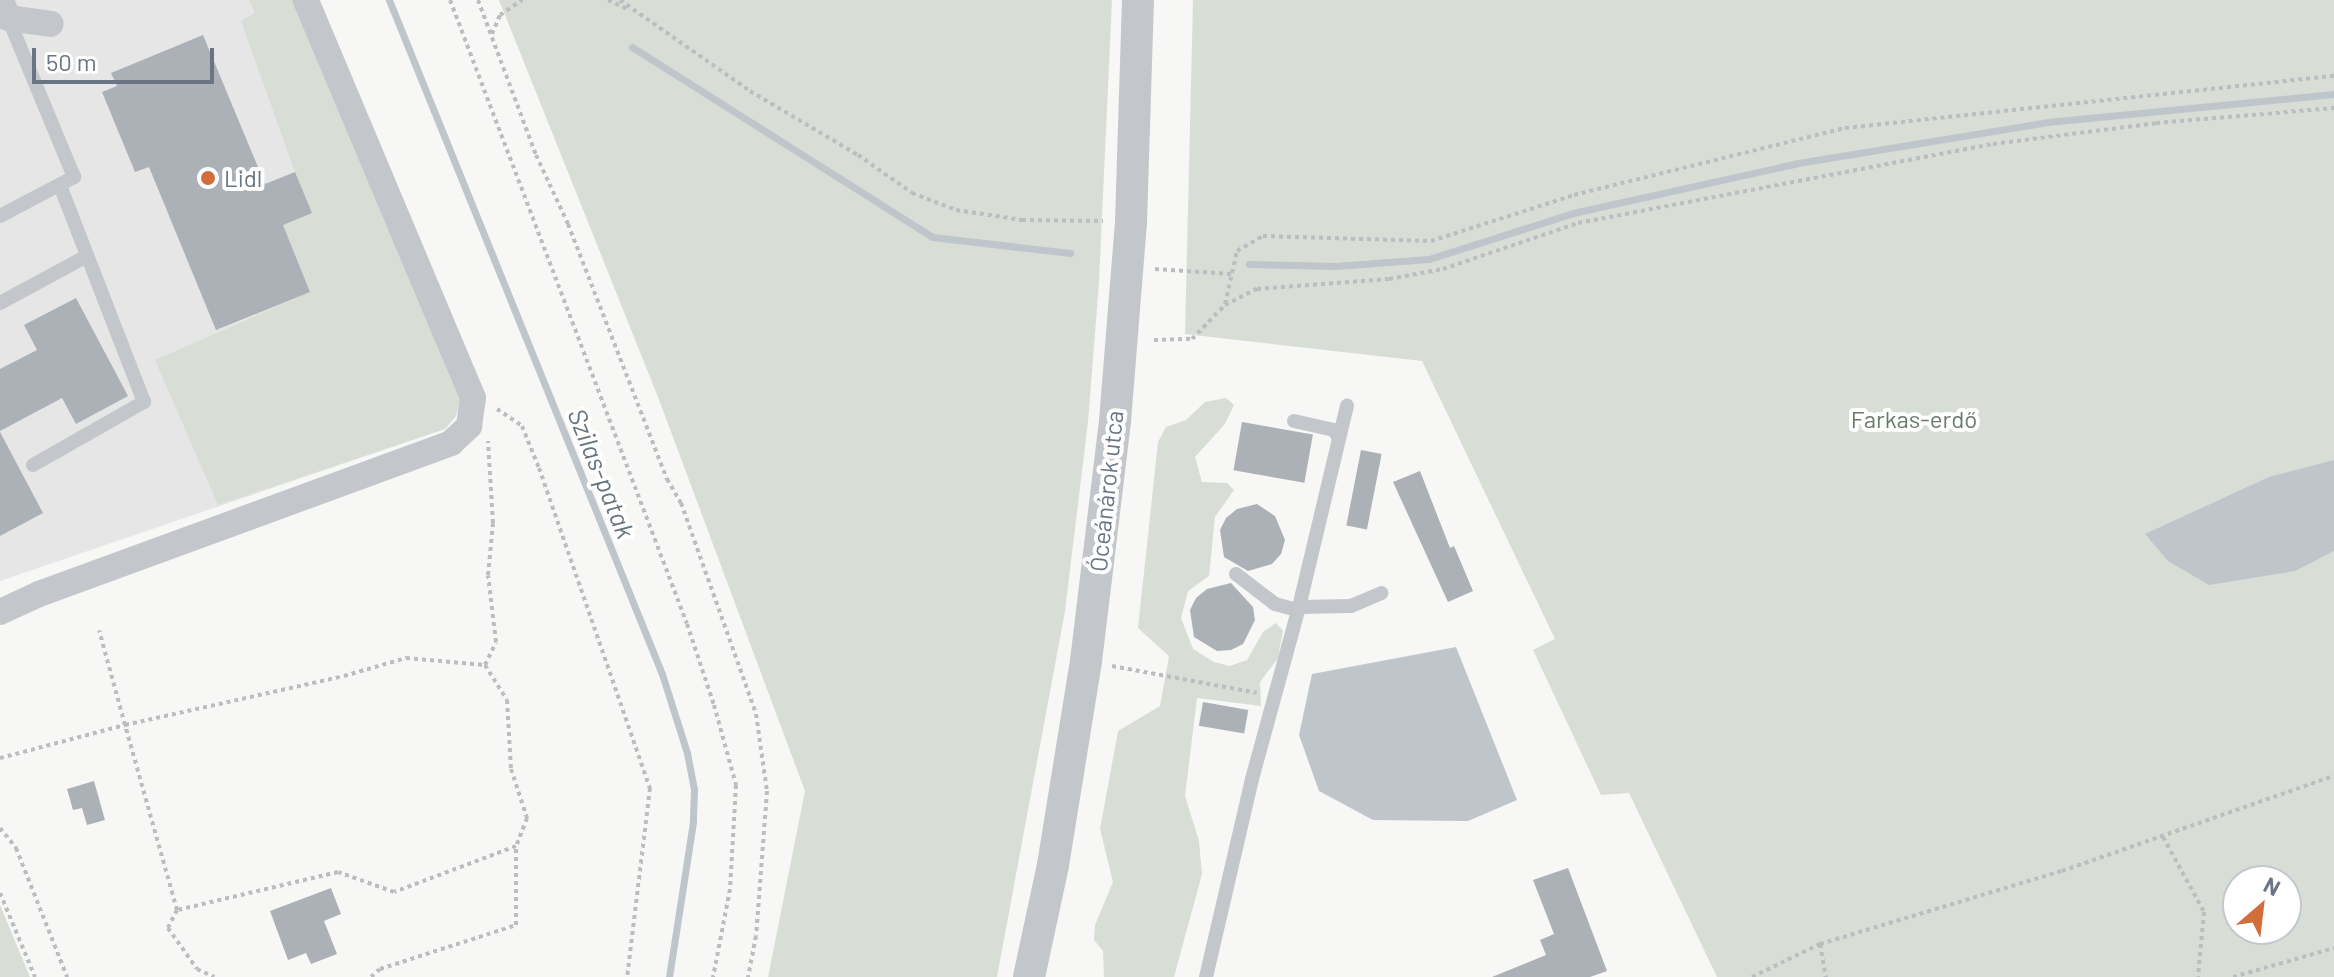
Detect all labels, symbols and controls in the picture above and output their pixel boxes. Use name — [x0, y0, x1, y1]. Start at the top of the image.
scale bar — [36, 32, 218, 82]
text: 50 m — [46, 47, 97, 76]
place label: Lidl — [224, 164, 262, 192]
marker: Lidl — [199, 169, 217, 187]
water label: Szilas-patak — [562, 404, 642, 542]
park label: Farkas-erdő — [1851, 405, 1977, 433]
street label: Óceánárok utca — [1083, 409, 1129, 573]
north arrow — [2222, 865, 2302, 945]
text: N — [2260, 871, 2285, 900]

